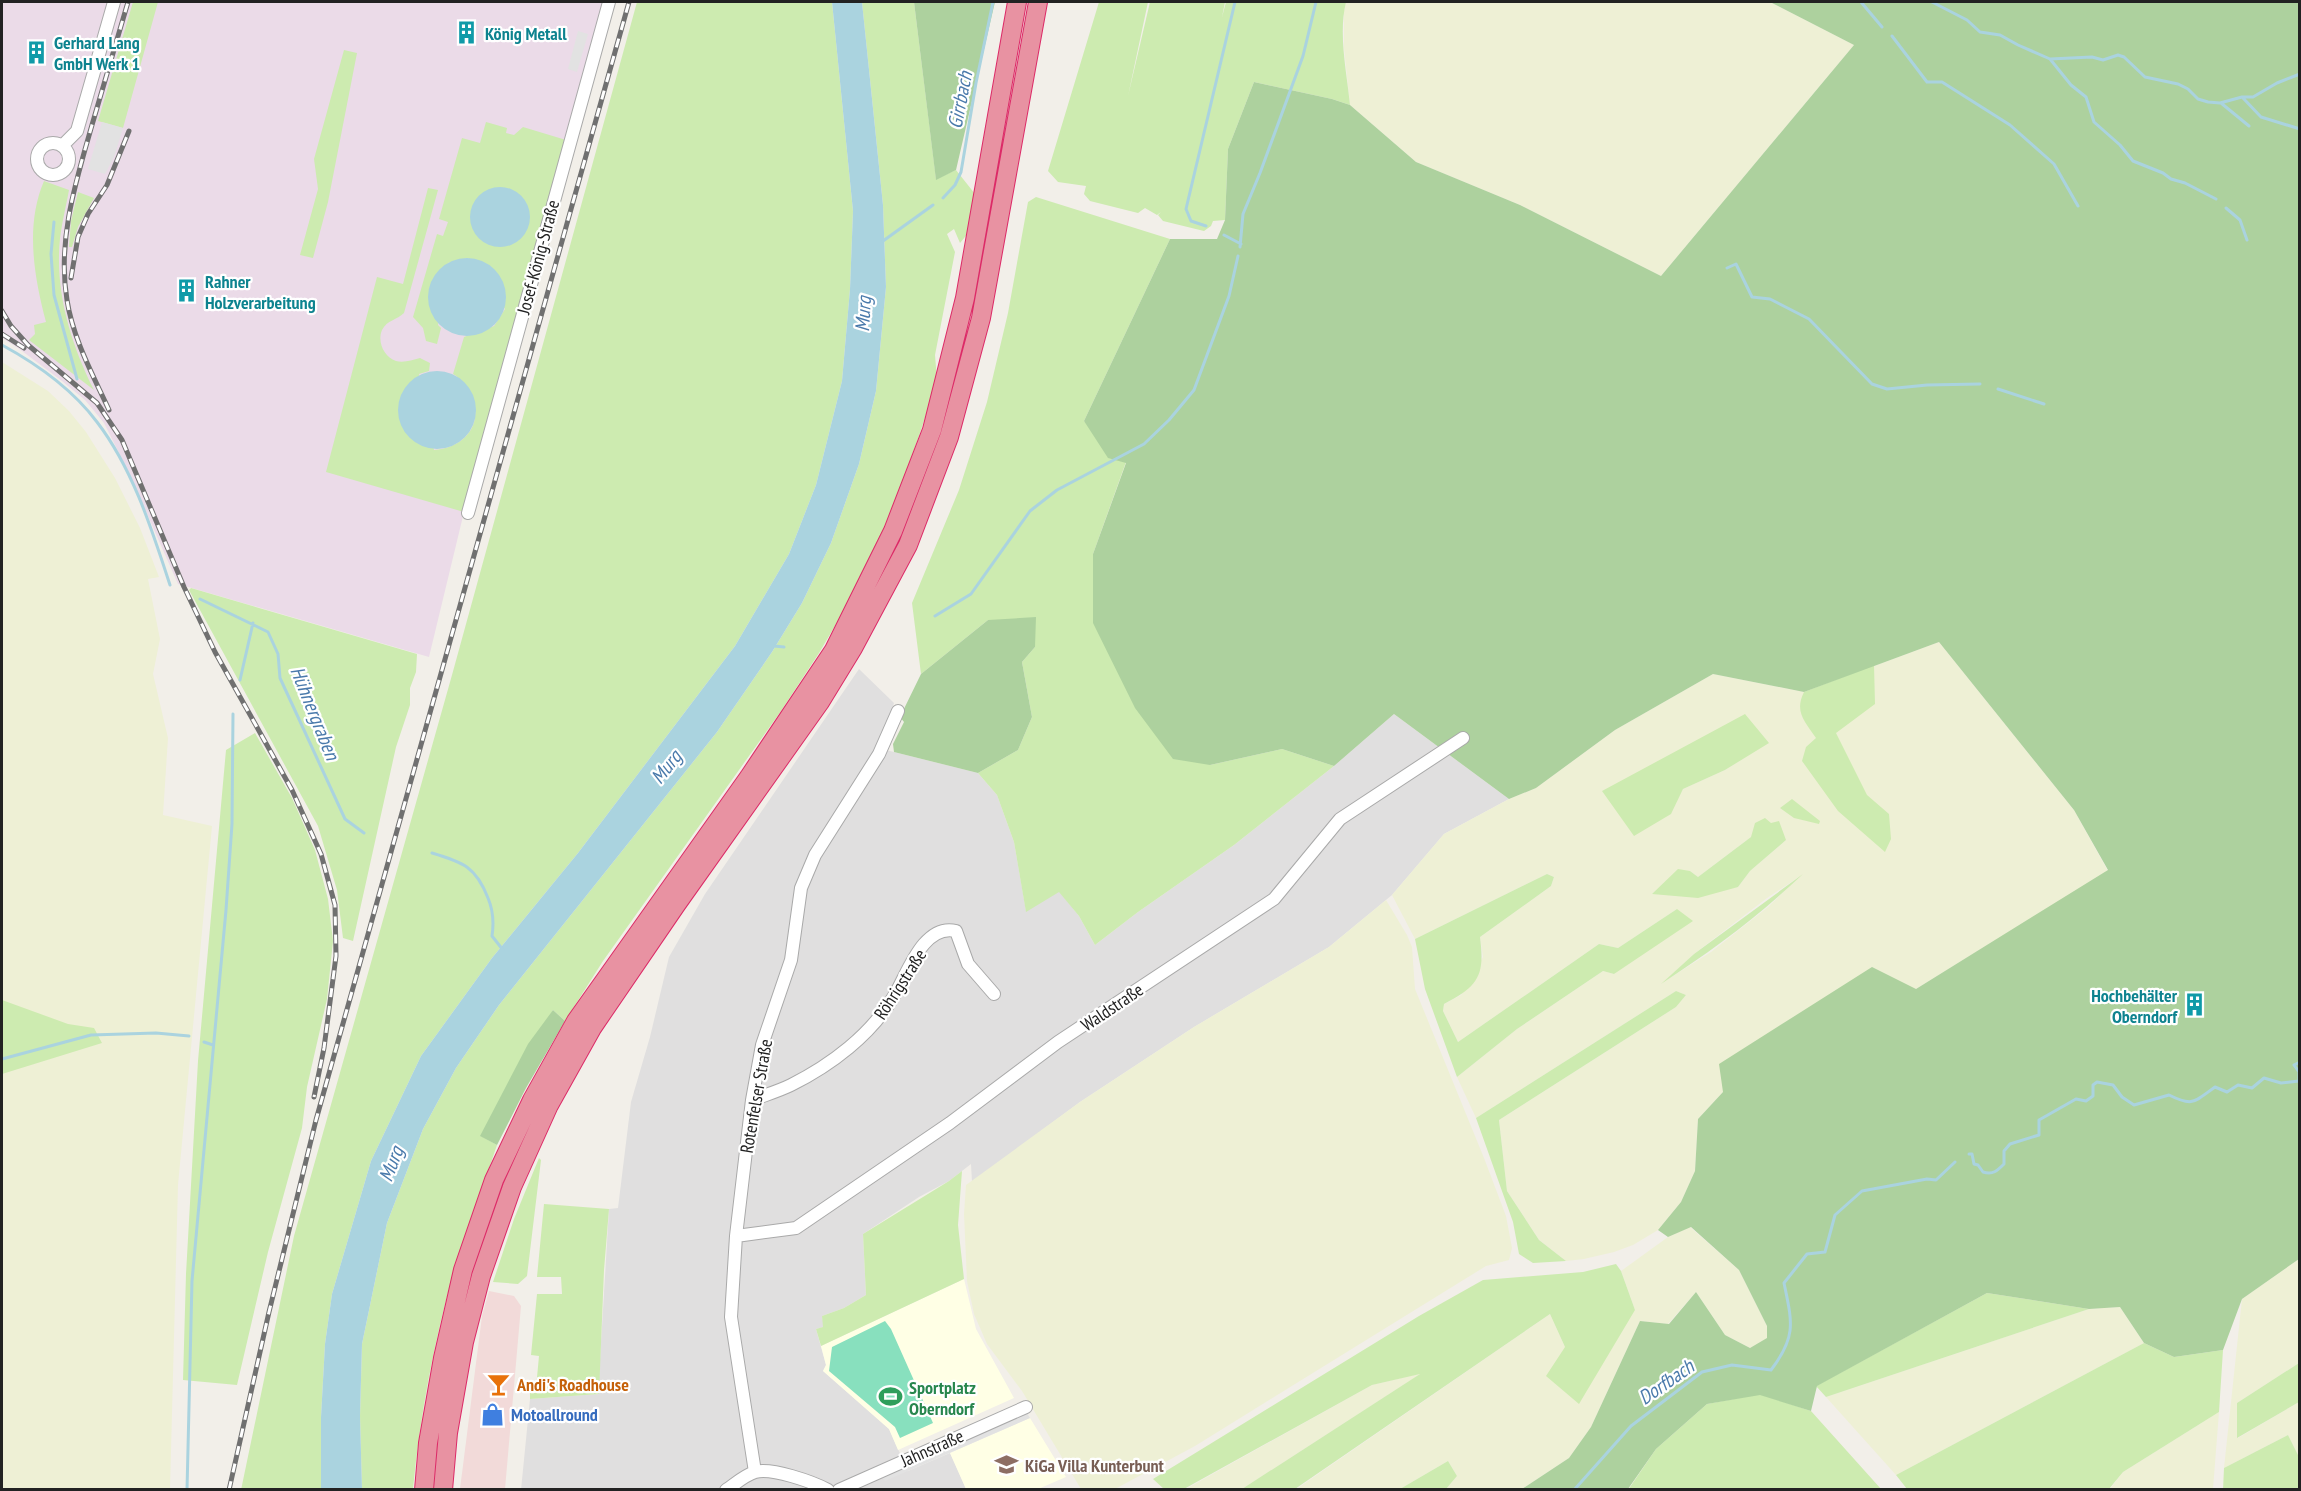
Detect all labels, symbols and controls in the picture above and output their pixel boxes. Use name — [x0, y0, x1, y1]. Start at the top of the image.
building icon: König Metall — [454, 20, 480, 46]
place label: König Metall — [485, 22, 567, 45]
place label: Gerhard Lang GmbH Werk 1 — [54, 31, 140, 75]
building icon: Gerhard Lang GmbH Werk 1 — [23, 39, 49, 65]
water label: Girrbach — [942, 68, 978, 131]
street label: Josef-König-Straße — [511, 197, 564, 318]
place label: Rahner Holzverarbeitung — [205, 270, 316, 314]
building icon: Rahner Holzverarbeitung — [174, 278, 200, 304]
water label: Murg — [849, 294, 877, 332]
water label: Hühnergraben — [284, 662, 346, 765]
water label: Murg — [645, 744, 688, 789]
street label: Röhrigstraße — [869, 944, 931, 1024]
street label: Waldstraße — [1077, 978, 1147, 1036]
place label: Hochbehälter Oberndorf — [2091, 984, 2178, 1028]
building icon: Hochbehälter Oberndorf — [2182, 992, 2208, 1018]
street label: Rotenfelser Straße — [735, 1037, 777, 1155]
water label: Murg — [372, 1141, 410, 1185]
water label: Dorfbach — [1633, 1353, 1700, 1411]
bar icon: Andi's Roadhouse — [486, 1371, 512, 1397]
place label: Andi's Roadhouse — [516, 1373, 629, 1396]
place label: Sportplatz Oberndorf — [909, 1376, 976, 1420]
sports icon: Sportplatz Oberndorf — [878, 1384, 904, 1410]
shop icon: Motoallround — [480, 1401, 506, 1427]
place label: Motoallround — [511, 1403, 598, 1426]
street label: Jahnstraße — [896, 1424, 967, 1472]
school or university icon: KiGa Villa Kunterbunt — [994, 1452, 1020, 1478]
place label: KiGa Villa Kunterbunt — [1025, 1454, 1165, 1477]

